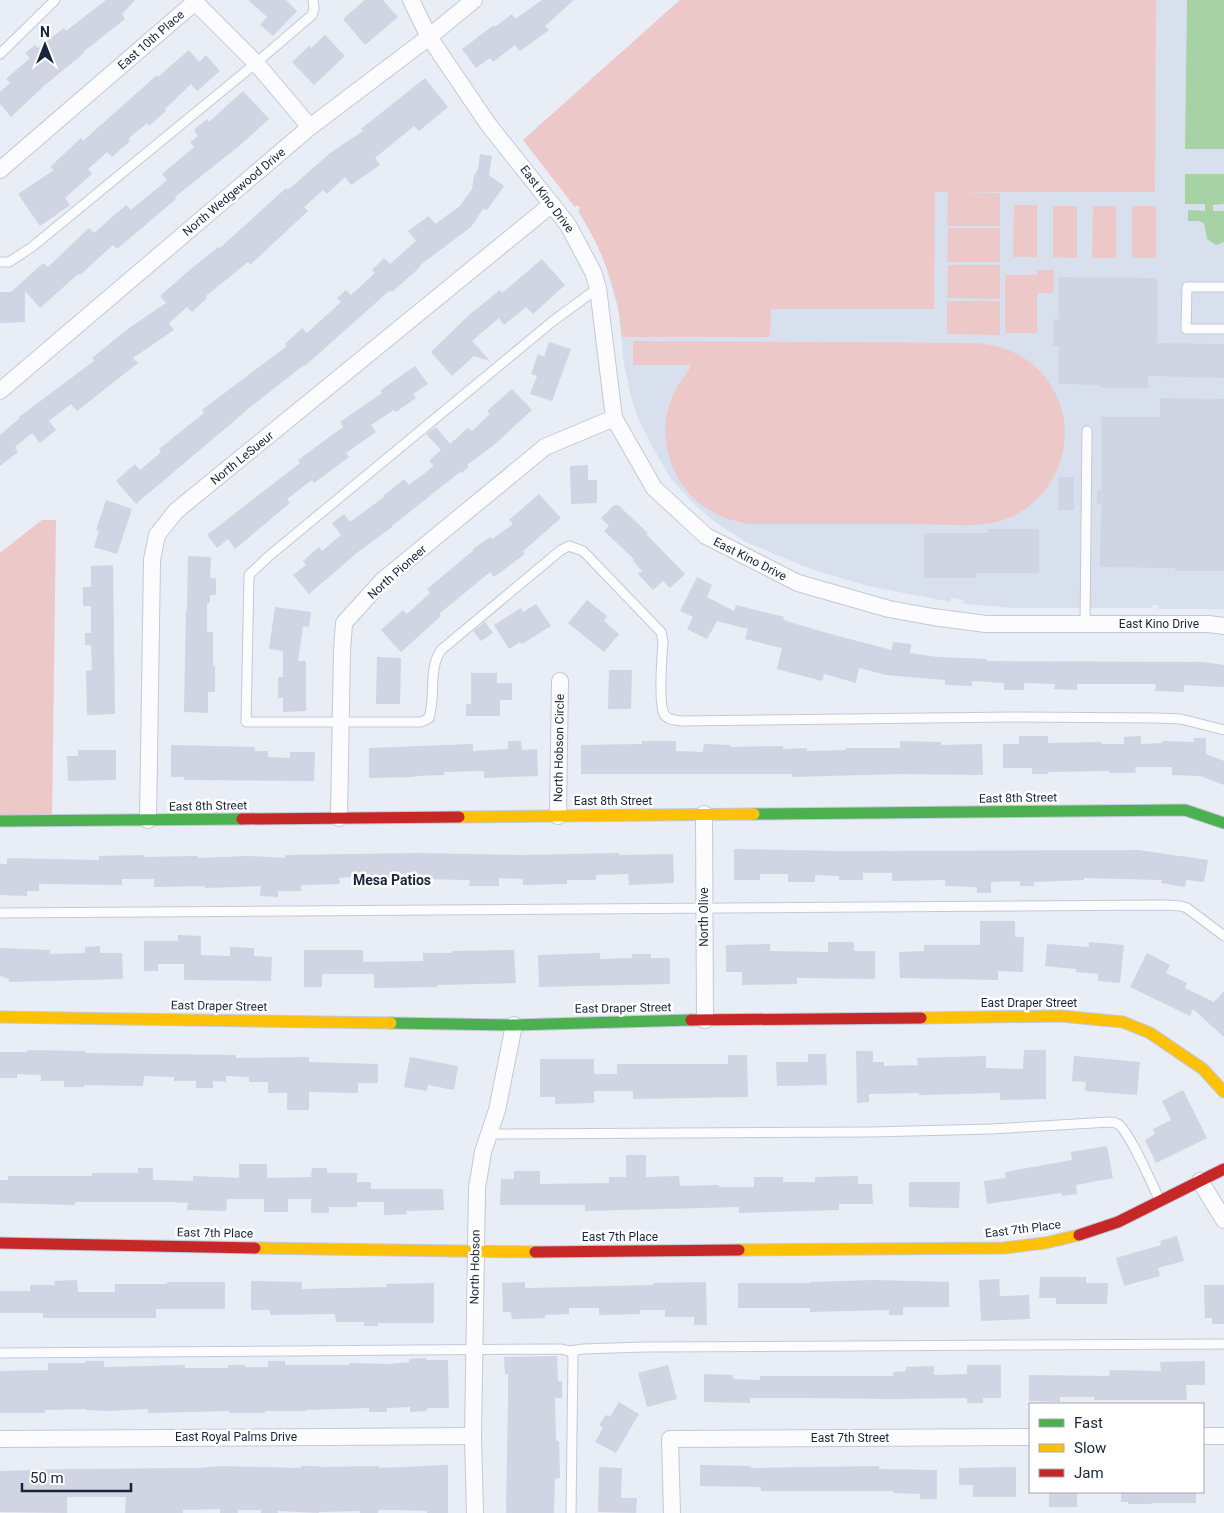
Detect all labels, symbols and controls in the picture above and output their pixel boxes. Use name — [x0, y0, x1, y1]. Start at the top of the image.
street label: East 10th Place — [115, 7, 187, 73]
north arrow — [20, 20, 70, 70]
text: N — [40, 24, 50, 40]
street label: North Wedgewood Drive — [180, 145, 288, 239]
street label: East Kino Drive — [517, 163, 577, 235]
street label: North LeSueur — [208, 428, 276, 488]
street label: East Kino Drive — [711, 535, 789, 583]
street label: North Pioneer — [365, 542, 429, 602]
street label: East Kino Drive — [1119, 617, 1199, 631]
street label: North Hobson Circle — [551, 694, 567, 802]
street label: East 8th Street — [979, 790, 1057, 806]
street label: East 8th Street — [574, 794, 652, 808]
street label: East 8th Street — [169, 798, 247, 814]
district label: Mesa Patios — [353, 872, 431, 888]
street label: North Olive — [697, 887, 711, 947]
street label: East Draper Street — [981, 996, 1077, 1010]
street label: East Draper Street — [171, 998, 267, 1014]
street label: East Draper Street — [575, 1000, 671, 1016]
street label: East 7th Place — [984, 1217, 1062, 1241]
street label: East 7th Place — [177, 1225, 253, 1241]
street label: North Hobson — [467, 1229, 483, 1305]
street label: East 7th Place — [582, 1230, 658, 1244]
legend — [1029, 1403, 1204, 1493]
text: Fast — [1074, 1414, 1103, 1432]
street label: East Royal Palms Drive — [175, 1430, 297, 1444]
street label: East 7th Street — [811, 1431, 889, 1445]
text: Slow — [1074, 1439, 1106, 1457]
scale bar — [22, 1460, 131, 1492]
text: Jam — [1074, 1464, 1104, 1482]
text: 50 m — [30, 1469, 64, 1487]

